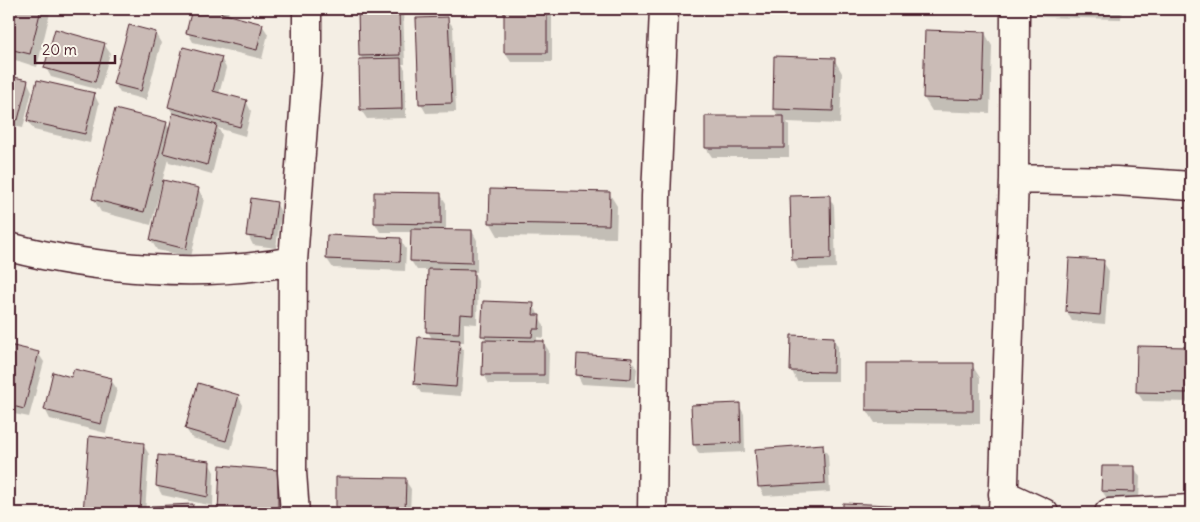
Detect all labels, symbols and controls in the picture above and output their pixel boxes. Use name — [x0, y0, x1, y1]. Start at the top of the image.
scale bar — [35, 32, 115, 64]
text: 20 m — [42, 40, 77, 59]

